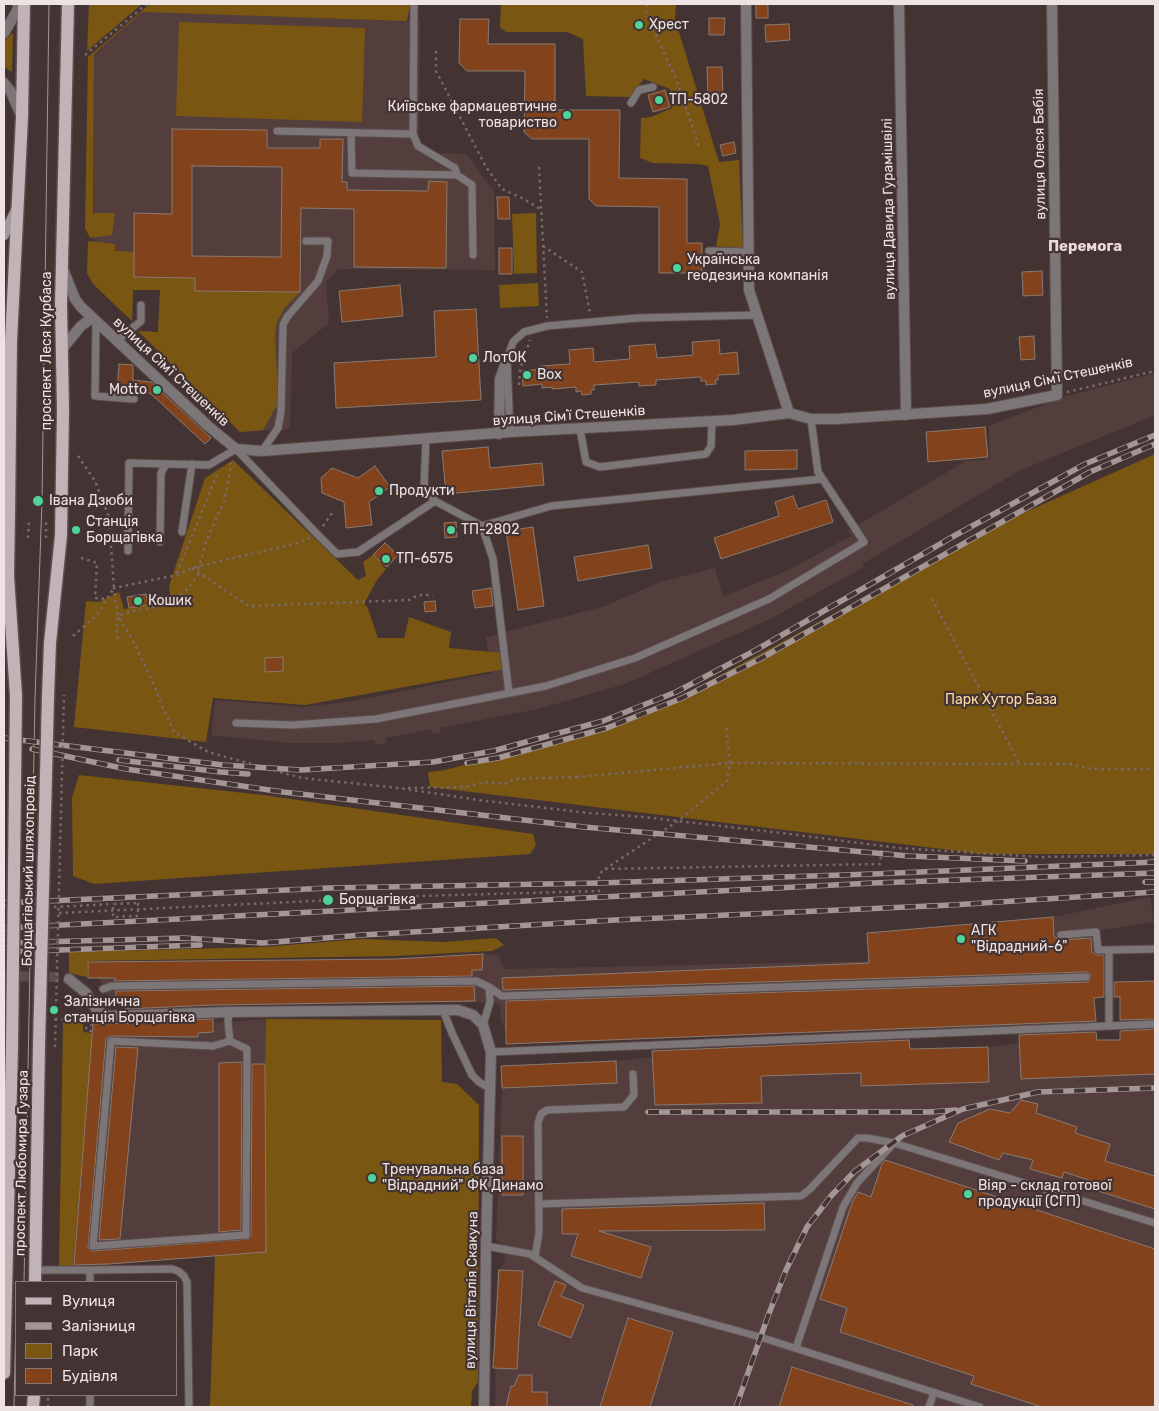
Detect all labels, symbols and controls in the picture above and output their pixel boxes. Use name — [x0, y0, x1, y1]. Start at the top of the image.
place label: Хрест — [649, 17, 689, 33]
marker: Хрест — [633, 19, 645, 31]
street label: вулиця Олеся Бабія — [1030, 88, 1050, 220]
place label: ТП-5802 — [669, 92, 728, 108]
marker: ТП-5802 — [653, 94, 665, 106]
place label: Київське фармацевтичне товариство — [388, 99, 557, 132]
marker: Київське фармацевтичне товариство — [561, 109, 573, 121]
street label: вулиця Давида Гурамішвілі — [879, 118, 899, 300]
district label: Перемога — [1048, 238, 1122, 256]
place label: Українська геодезична компанія — [687, 252, 828, 284]
marker: Українська геодезична компанія — [671, 262, 683, 274]
street label: проспект Леся Курбаса — [39, 272, 55, 430]
street label: вулиця Сімʼї Стешенків — [109, 314, 233, 430]
place label: ЛотОК — [483, 350, 527, 366]
marker: ЛотОК — [467, 352, 479, 364]
street label: вулиця Сімʼї Стешенків — [982, 354, 1134, 402]
place label: Box — [537, 367, 562, 383]
marker: Box — [521, 369, 533, 381]
place label: Motto — [109, 382, 147, 398]
marker: Motto — [151, 384, 163, 396]
street label: вулиця Сімʼї Стешенків — [492, 402, 646, 430]
place label: Продукти — [389, 483, 455, 499]
marker: Продукти — [373, 485, 385, 497]
place label: Івана Дзюби — [49, 493, 133, 509]
marker: Івана Дзюби — [31, 494, 45, 508]
place label: Станція Борщагівка — [86, 514, 163, 546]
place label: ТП-2802 — [461, 522, 519, 538]
marker: Станція Борщагівка — [70, 524, 82, 536]
marker: ТП-2802 — [445, 524, 457, 536]
place label: ТП-6575 — [396, 551, 453, 567]
marker: ТП-6575 — [380, 553, 392, 565]
place label: Кошик — [148, 593, 192, 609]
marker: Кошик — [132, 595, 144, 607]
park label: Парк Хутор База — [945, 692, 1057, 708]
street label: Борщагівський шляхопровід — [19, 775, 39, 967]
place label: Борщагівка — [339, 892, 416, 908]
marker: Борщагівка — [321, 893, 335, 907]
place label: АГК "Відрадний-6" — [971, 923, 1067, 956]
marker: АГК "Відрадний-6" — [955, 933, 967, 945]
place label: Залізнична станція Борщагівка — [64, 994, 195, 1026]
marker: Залізнична станція Борщагівка — [48, 1004, 60, 1016]
street label: проспект Любомира Гузара — [12, 1070, 32, 1256]
place label: Тренувальна база "Відрадний" ФК Динамо — [382, 1162, 544, 1194]
marker: Тренувальна база "Відрадний" ФК Динамо — [366, 1172, 378, 1184]
place label: Віяр - склад готової продукції (СГП) — [978, 1178, 1112, 1210]
marker: Віяр - склад готової продукції (СГП) — [962, 1188, 974, 1200]
street label: вулиця Віталія Скакуна — [462, 1211, 482, 1369]
legend — [15, 1281, 178, 1396]
text: Вулиця — [62, 1292, 115, 1310]
text: Залізниця — [62, 1317, 135, 1335]
text: Парк — [62, 1342, 98, 1360]
text: Будівля — [62, 1367, 118, 1385]

